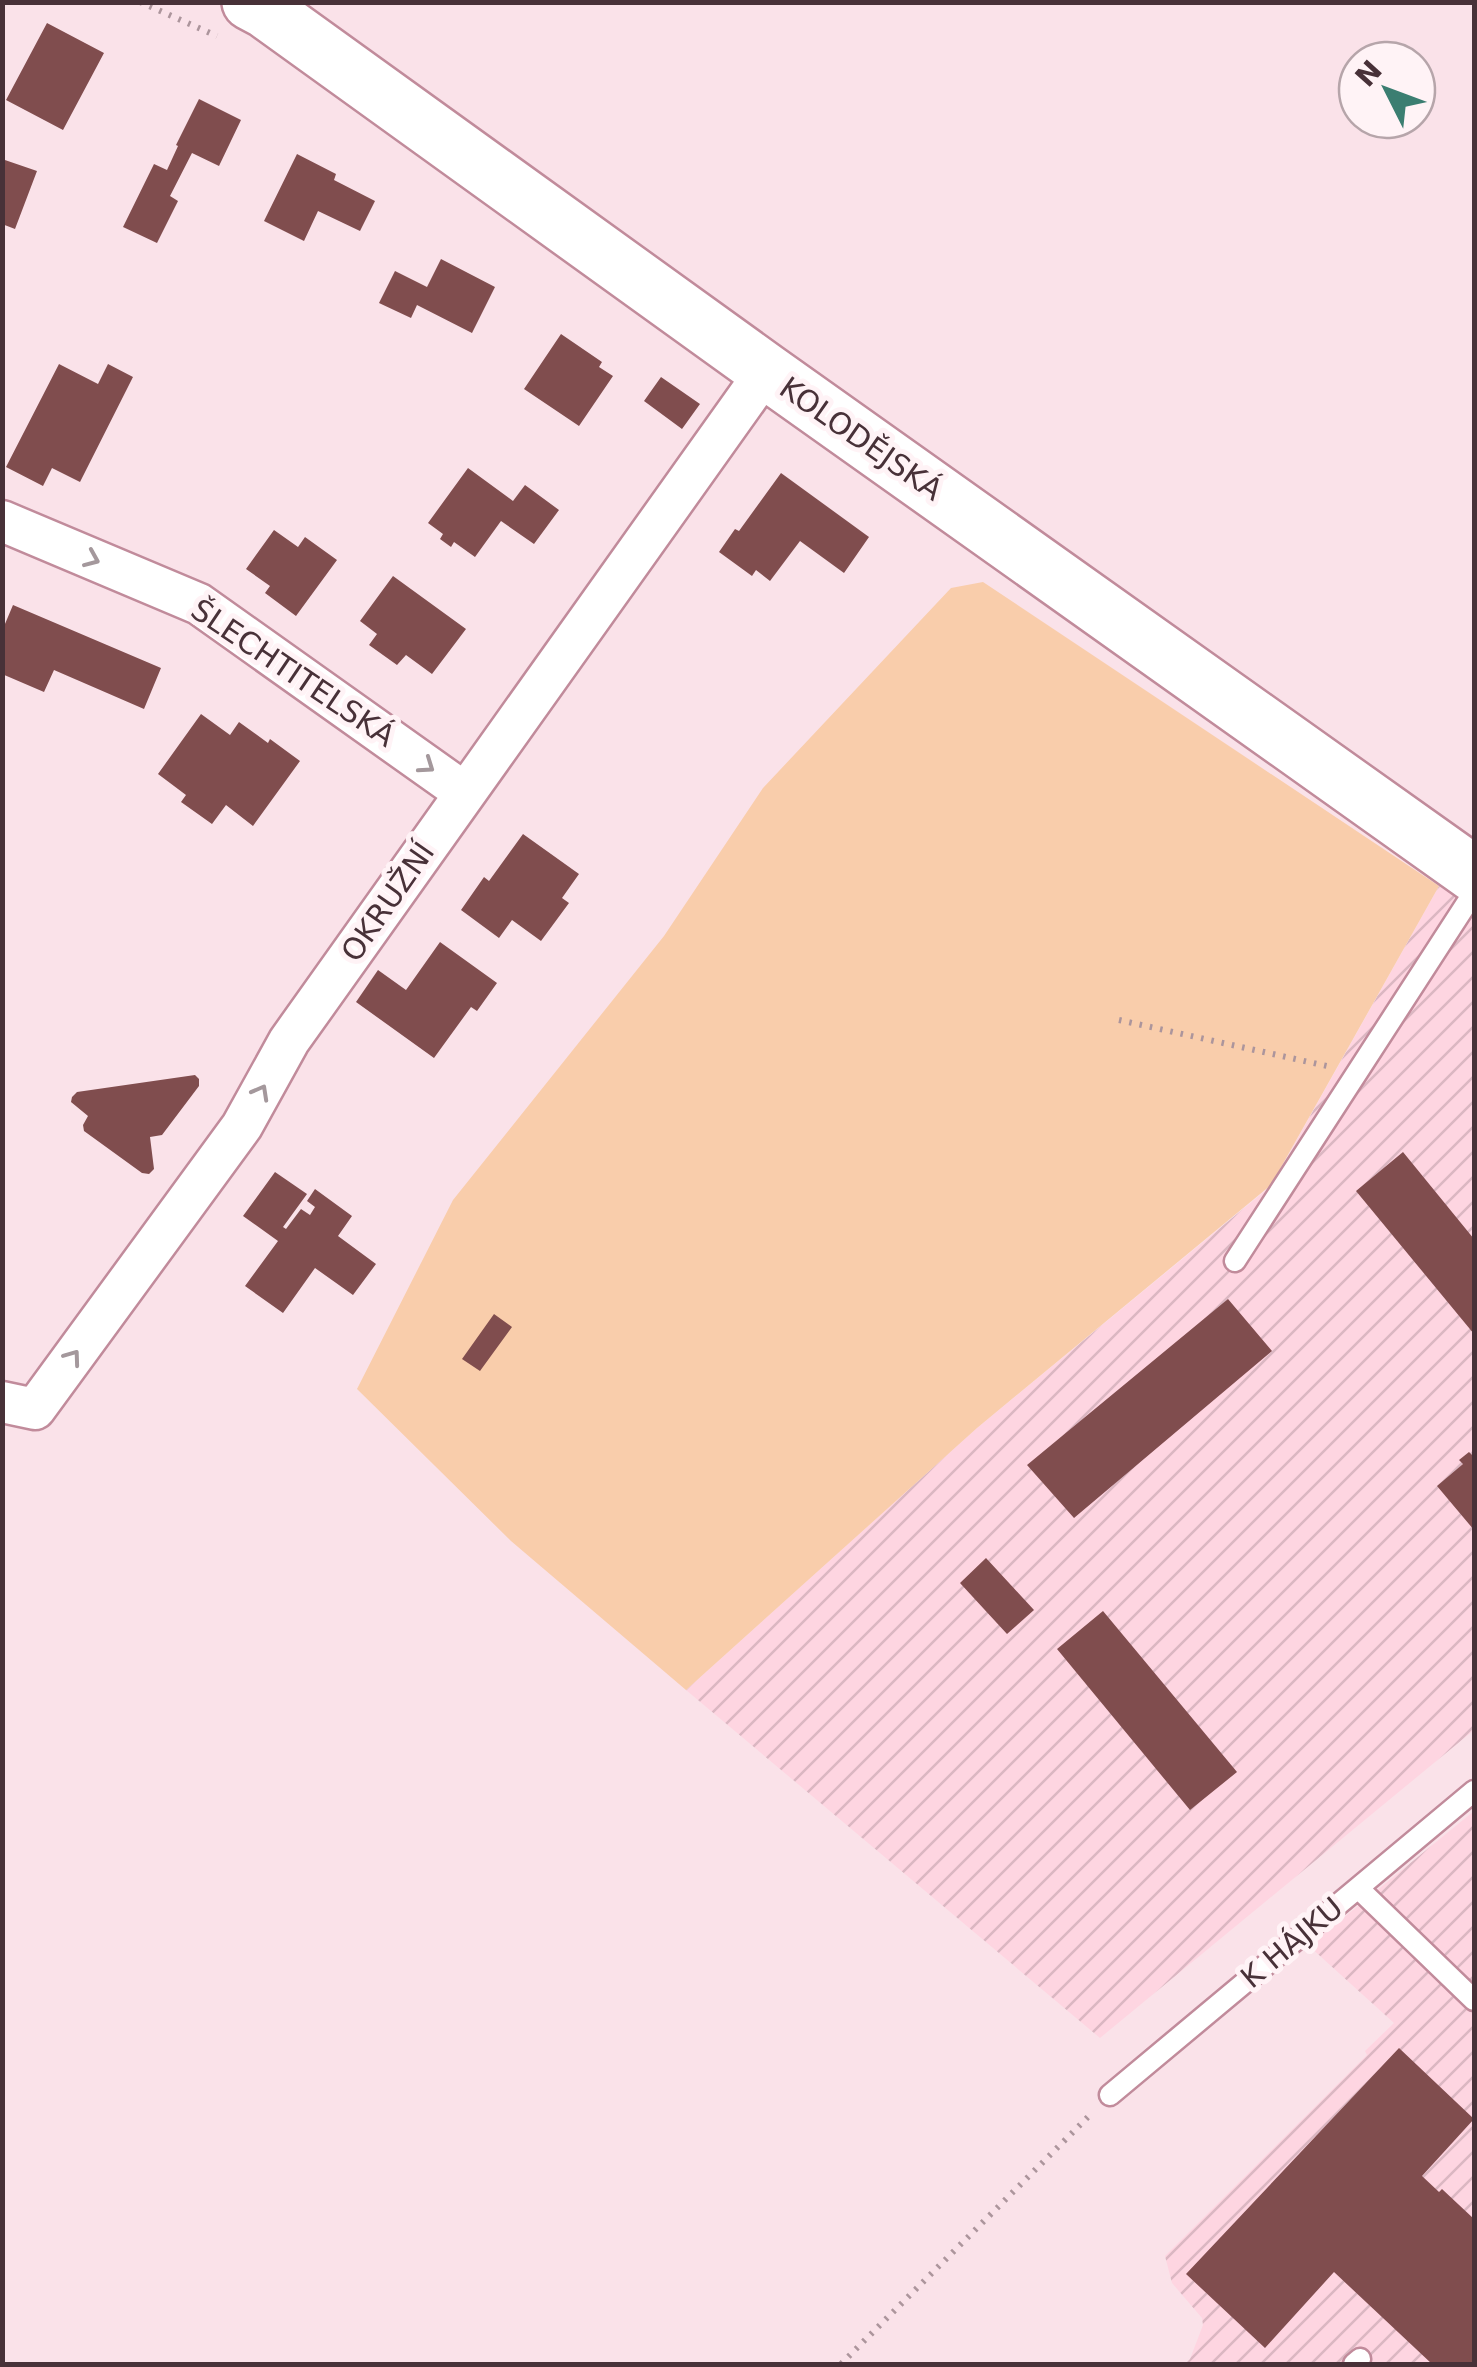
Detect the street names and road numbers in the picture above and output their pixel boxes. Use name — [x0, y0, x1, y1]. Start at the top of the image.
street label: KOLODĚJSKÁ — [773, 370, 950, 508]
street label: ŠLECHTITELSKÁ — [185, 591, 403, 754]
street label: OKRUŽNÍ — [334, 835, 441, 968]
street label: K HÁJKU — [1234, 1890, 1350, 1995]

